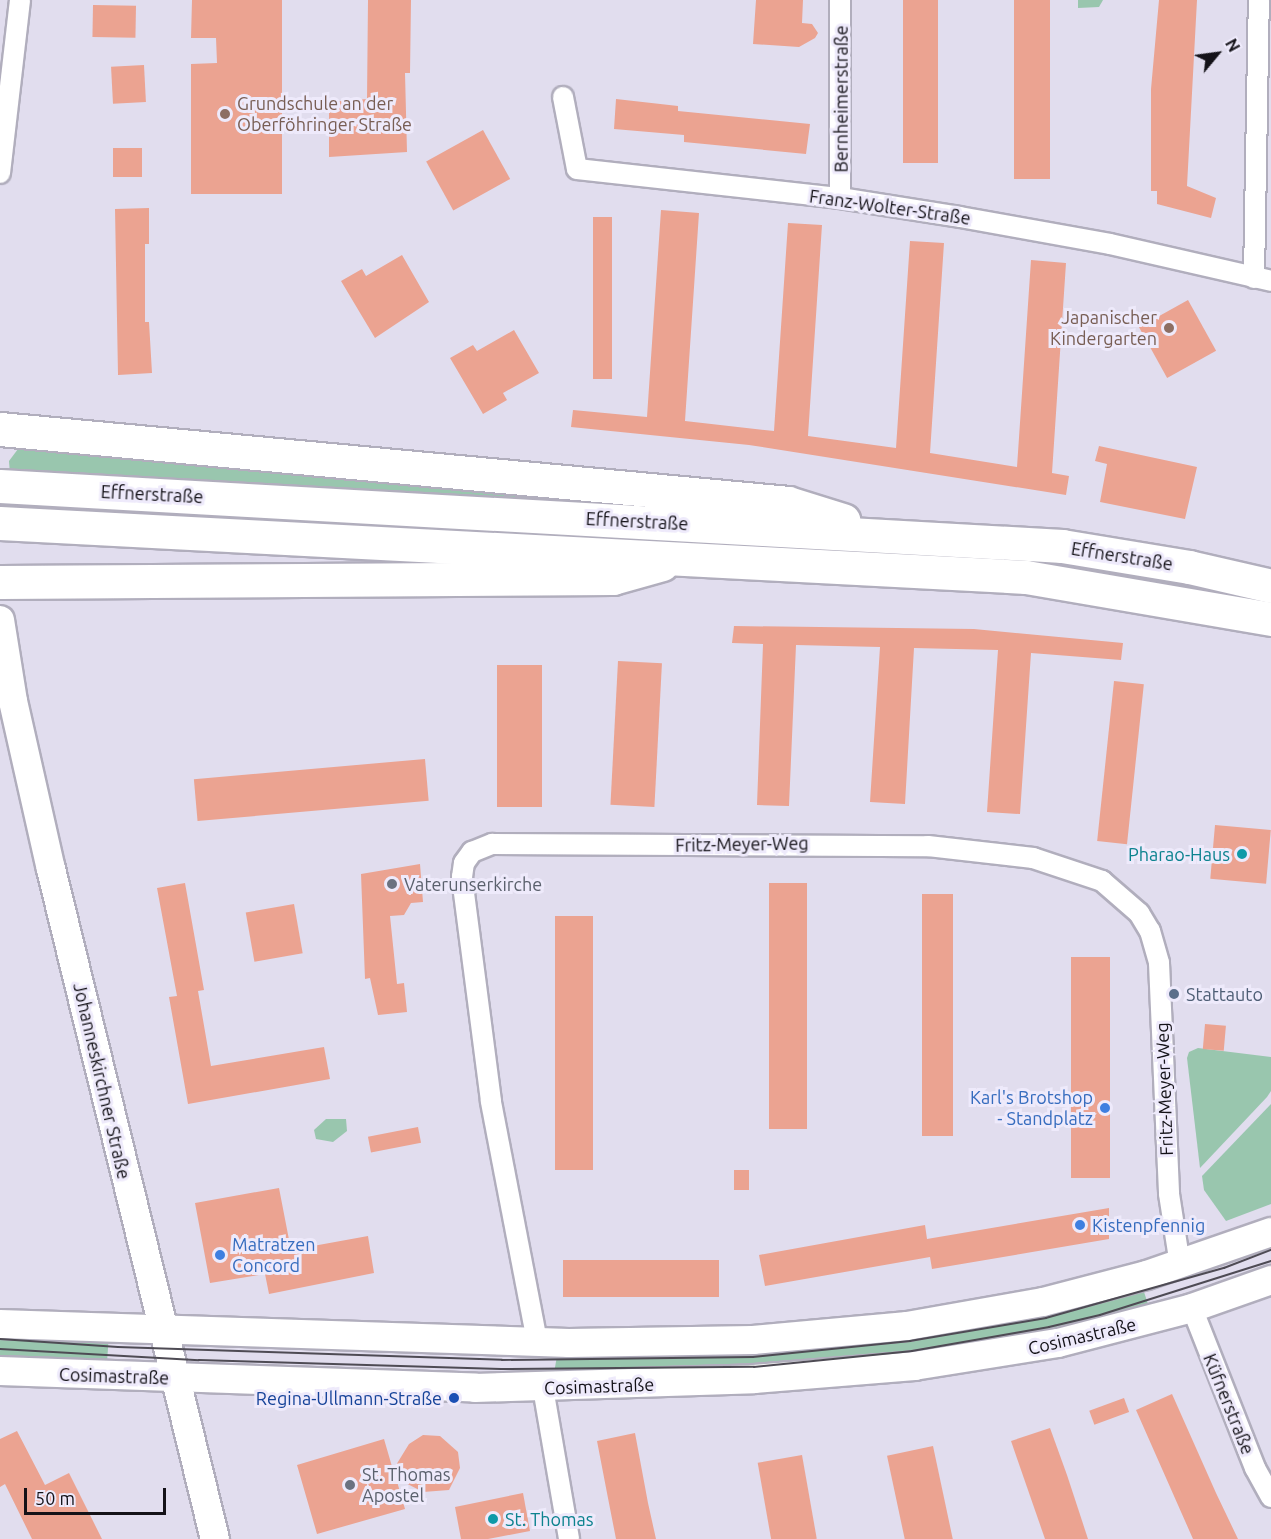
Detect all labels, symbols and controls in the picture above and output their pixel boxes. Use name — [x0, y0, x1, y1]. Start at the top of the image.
north arrow — [1187, 24, 1247, 84]
street label: Bernheimerstraße — [830, 25, 852, 173]
text: N — [1222, 36, 1244, 55]
place label: Grundschule an der Oberföhringer Straße — [237, 93, 412, 136]
marker: Grundschule an der Oberföhringer Straße — [218, 107, 232, 121]
street label: Franz-Wolter-Straße — [808, 185, 972, 229]
place label: Japanischer Kindergarten — [1050, 307, 1157, 350]
marker: Japanischer Kindergarten — [1162, 321, 1176, 335]
street label: Effnerstraße — [100, 481, 204, 507]
street label: Effnerstraße — [585, 508, 689, 534]
street label: Effnerstraße — [1070, 537, 1174, 575]
street label: Fritz-Meyer-Weg — [675, 832, 809, 856]
place label: Pharao-Haus — [1128, 843, 1230, 865]
marker: Pharao-Haus — [1235, 847, 1249, 861]
place label: Vaterunserkirche — [404, 873, 542, 895]
marker: Vaterunserkirche — [385, 877, 399, 891]
street label: Johanneskirchner Straße — [69, 981, 135, 1181]
place label: Stattauto — [1186, 983, 1263, 1005]
marker: Stattauto — [1167, 987, 1181, 1001]
street label: Fritz-Meyer-Weg — [1151, 1022, 1177, 1156]
place label: Karl's Brotshop - Standplatz — [970, 1087, 1093, 1130]
marker: Karl's Brotshop - Standplatz — [1098, 1101, 1112, 1115]
place label: Kistenpfennig — [1092, 1214, 1205, 1236]
marker: Kistenpfennig — [1073, 1218, 1087, 1232]
place label: Matratzen Concord — [232, 1234, 315, 1276]
marker: Matratzen Concord — [213, 1248, 227, 1262]
street label: Cosimastraße — [1026, 1313, 1138, 1359]
street label: Küfnerstraße — [1199, 1350, 1259, 1458]
street label: Cosimastraße — [59, 1363, 169, 1389]
street label: Cosimastraße — [544, 1373, 654, 1399]
place label: Regina-Ullmann-Straße — [256, 1387, 442, 1409]
marker: Regina-Ullmann-Straße — [447, 1391, 461, 1405]
place label: St. Thomas Apostel — [362, 1464, 451, 1506]
scale bar — [27, 1476, 170, 1514]
marker: St. Thomas Apostel — [343, 1478, 357, 1492]
text: 50 m — [35, 1488, 75, 1508]
place label: St. Thomas — [505, 1508, 594, 1530]
marker: St. Thomas — [486, 1512, 500, 1526]

